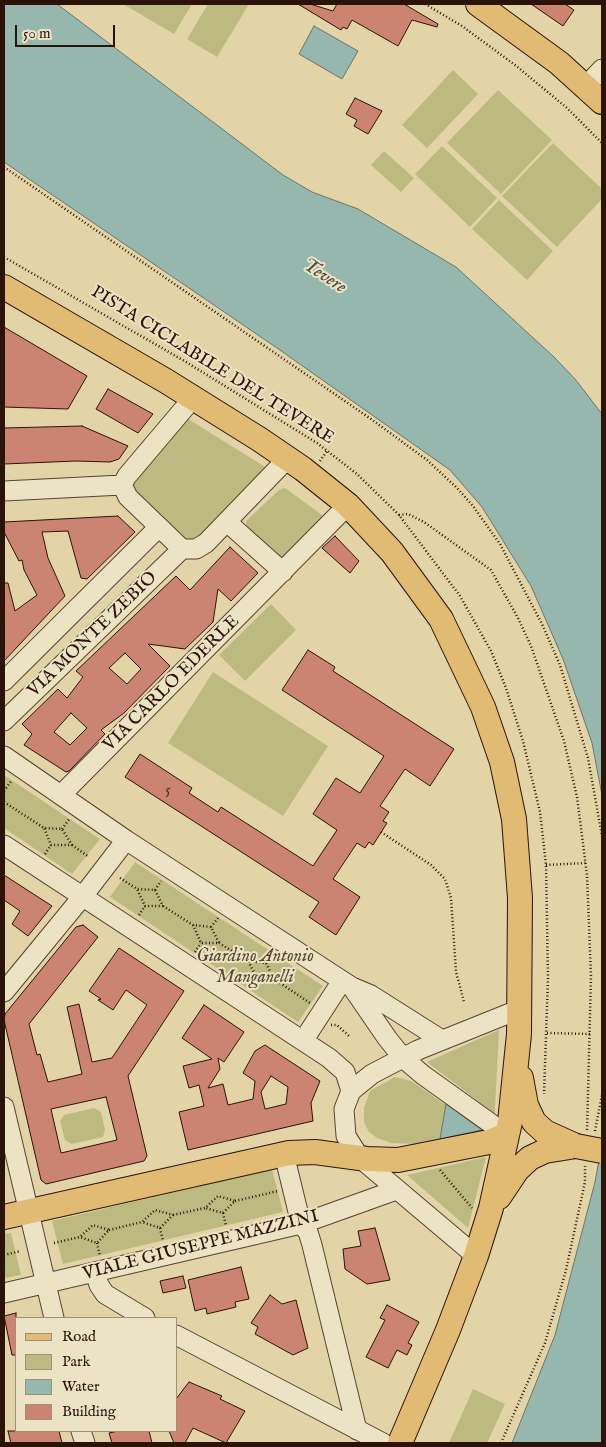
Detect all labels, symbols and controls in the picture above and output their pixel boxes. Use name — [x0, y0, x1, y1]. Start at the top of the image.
scale bar — [18, 15, 118, 47]
text: 50 m — [23, 24, 51, 43]
water label: Tevere — [298, 255, 350, 299]
street label: PISTA CICLABILE DEL TEVERE — [87, 282, 337, 450]
street label: VIA MONTE ZEBIO — [24, 568, 162, 702]
street label: VIA CARLO EDERLE — [99, 611, 245, 757]
house number: 5 — [165, 782, 171, 800]
park label: Giardino Antonio Manganelli — [196, 946, 314, 989]
street label: VIALE GIUSEPPE MAZZINI — [81, 1206, 321, 1286]
legend — [15, 1317, 178, 1432]
text: Road — [62, 1327, 96, 1346]
text: Park — [62, 1352, 91, 1371]
text: Water — [62, 1377, 99, 1396]
text: Building — [62, 1402, 116, 1421]

